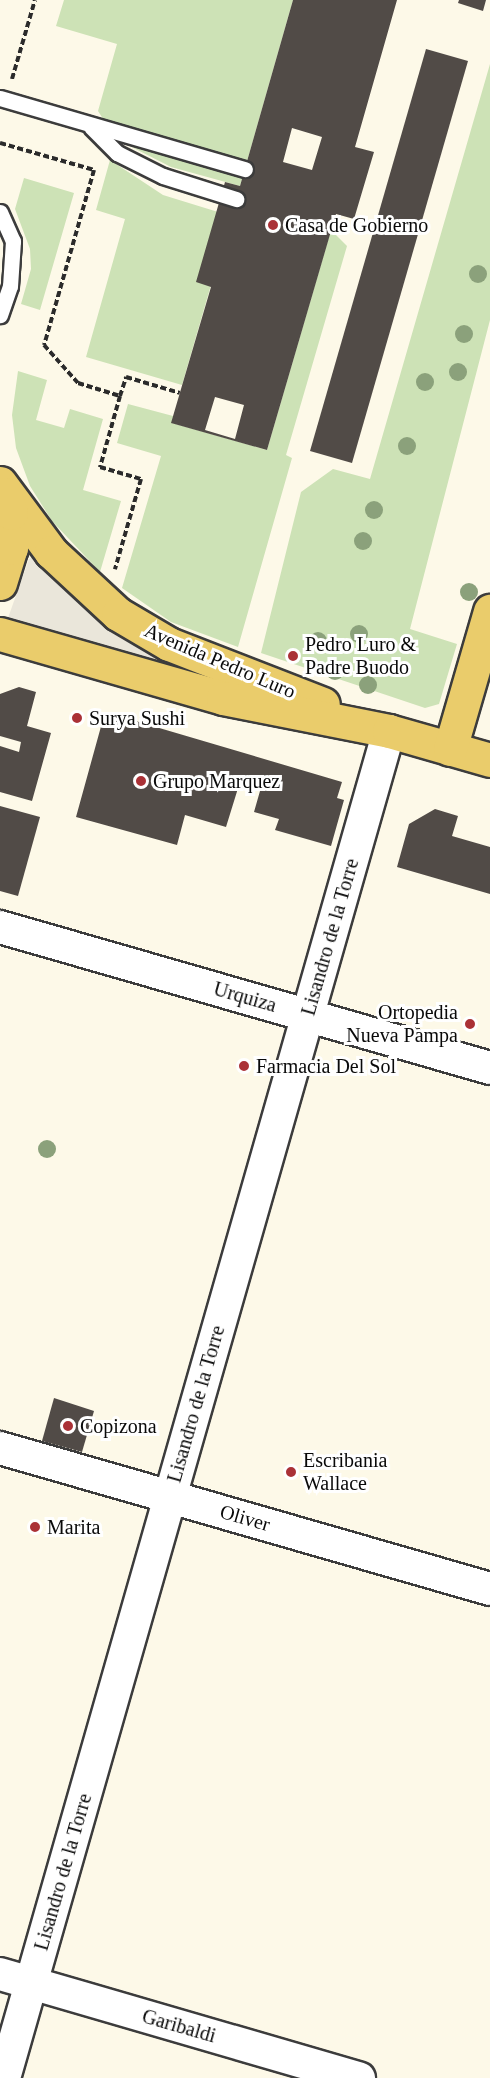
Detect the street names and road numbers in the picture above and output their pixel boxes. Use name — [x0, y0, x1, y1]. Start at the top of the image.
street label: Avenida Pedro Luro — [141, 618, 299, 704]
street label: Lisandro de la Torre — [296, 856, 364, 1018]
street label: Urquiza — [211, 977, 279, 1017]
street label: Lisandro de la Torre — [162, 1323, 230, 1485]
street label: Oliver — [217, 1499, 273, 1537]
street label: Lisandro de la Torre — [29, 1791, 97, 1953]
street label: Garibaldi — [139, 2004, 219, 2048]

